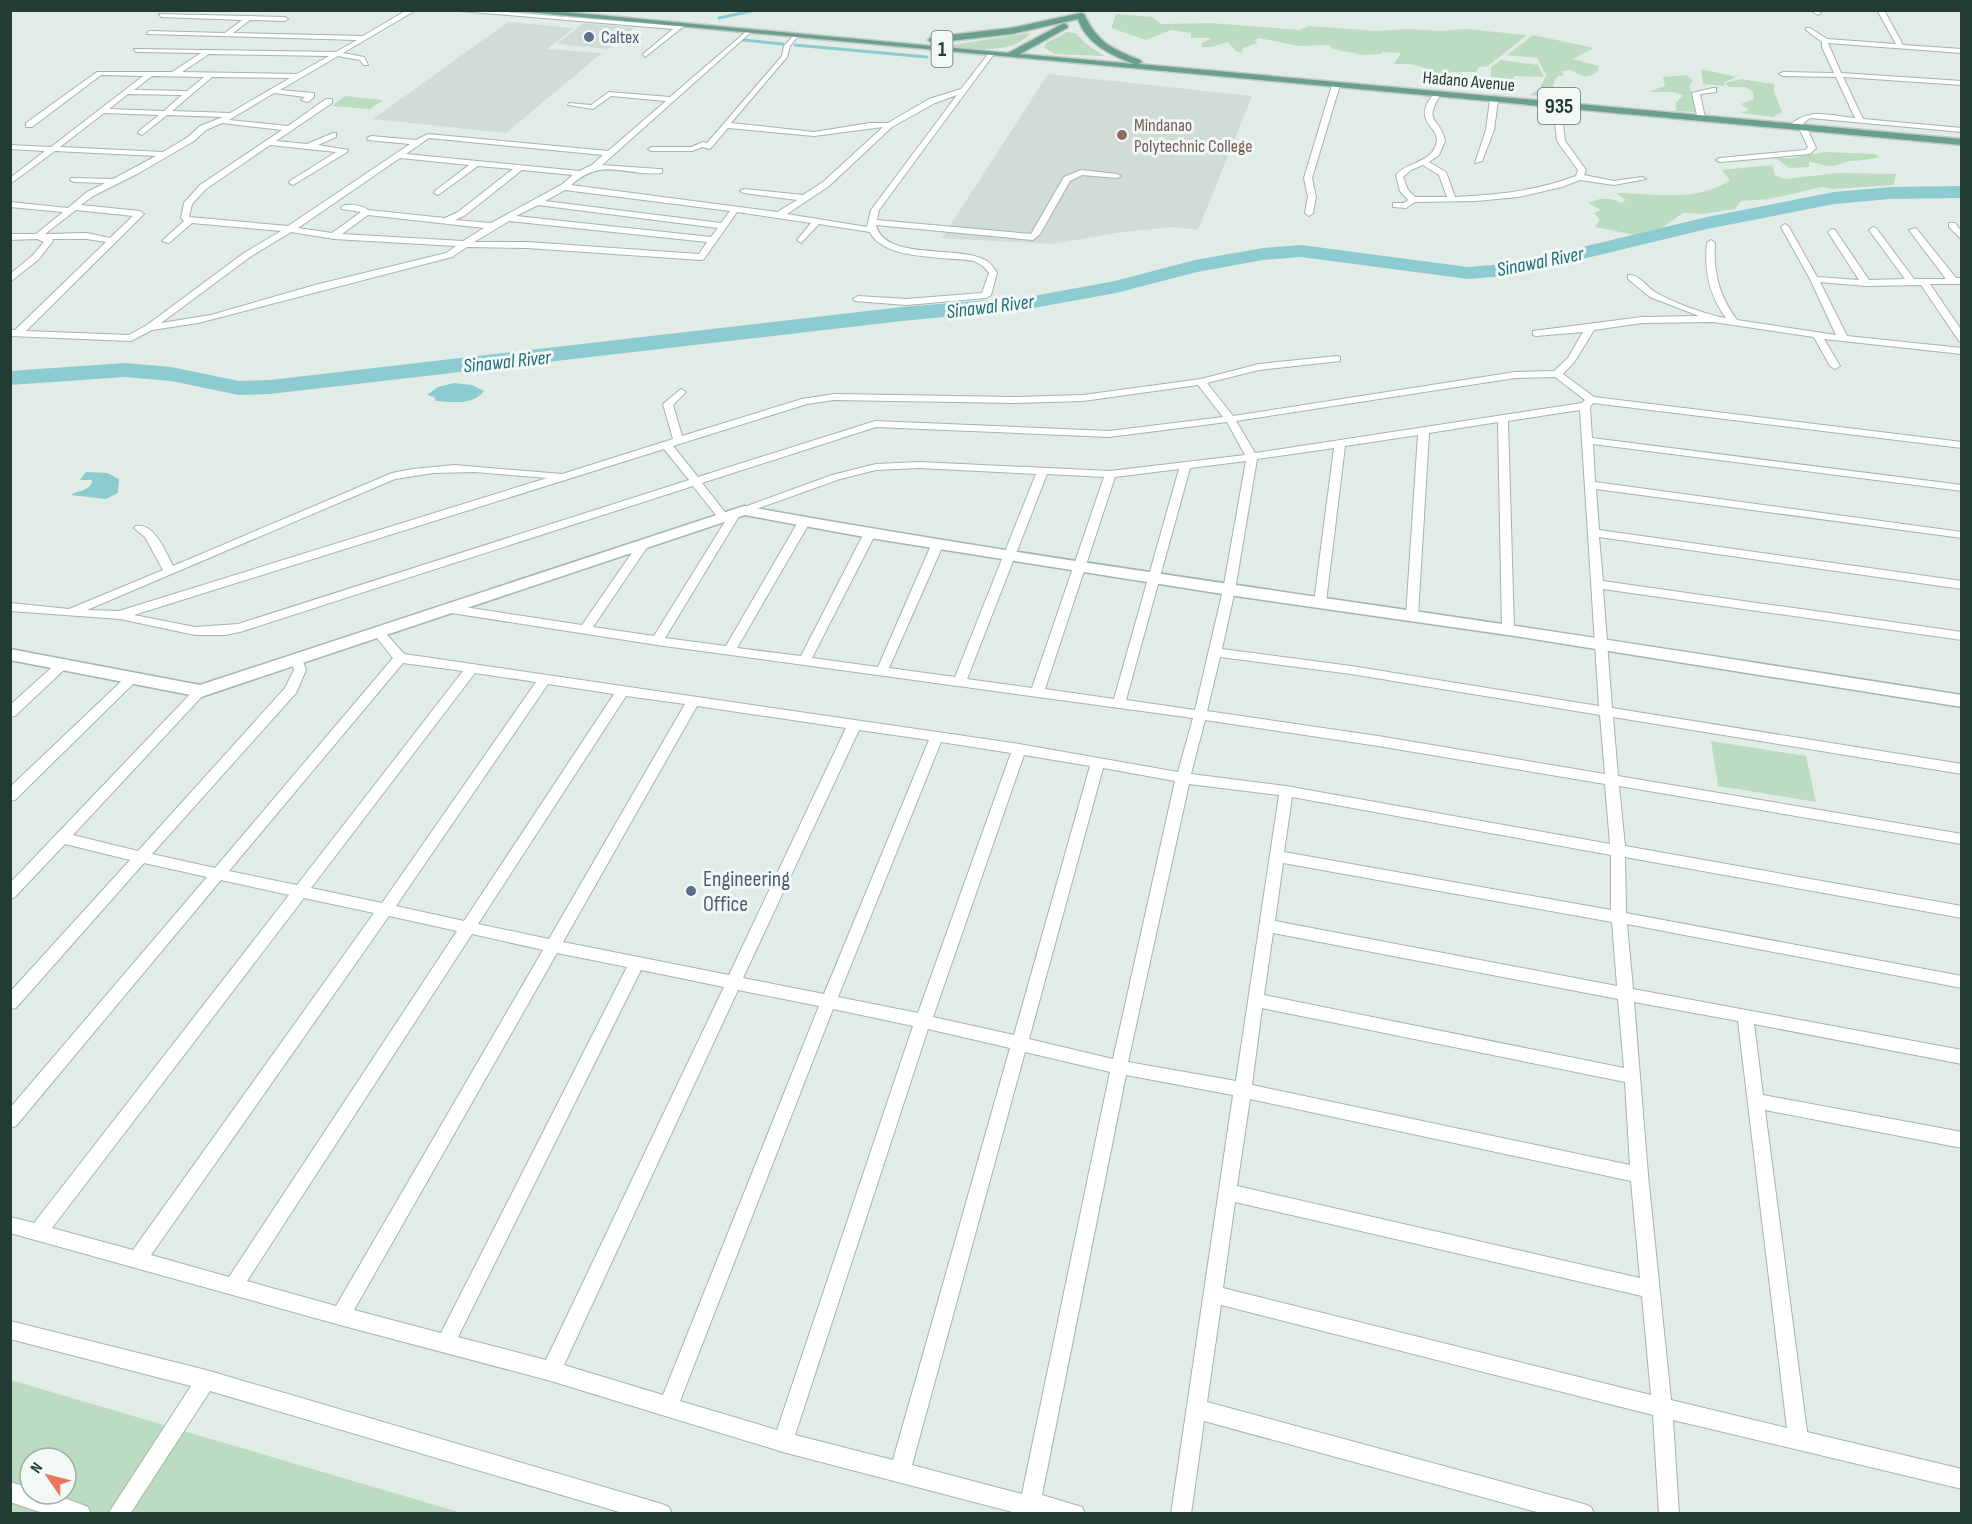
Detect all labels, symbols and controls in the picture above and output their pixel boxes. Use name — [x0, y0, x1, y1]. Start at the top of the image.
place label: Caltex — [601, 27, 639, 48]
marker: Caltex — [582, 30, 596, 44]
road number: 1 — [932, 31, 952, 67]
street label: Hadano Avenue — [1422, 67, 1516, 96]
road number: 935 — [1538, 88, 1580, 124]
place label: Mindanao Polytechnic College — [1134, 115, 1252, 157]
marker: Mindanao Polytechnic College — [1115, 128, 1129, 142]
water label: Sinawal River — [1495, 242, 1587, 282]
water label: Sinawal River — [945, 290, 1037, 324]
water label: Sinawal River — [462, 345, 553, 379]
place label: Engineering Office — [703, 866, 790, 918]
marker: Engineering Office — [684, 884, 698, 898]
north arrow — [18, 1446, 78, 1506]
text: N — [27, 1459, 47, 1477]

